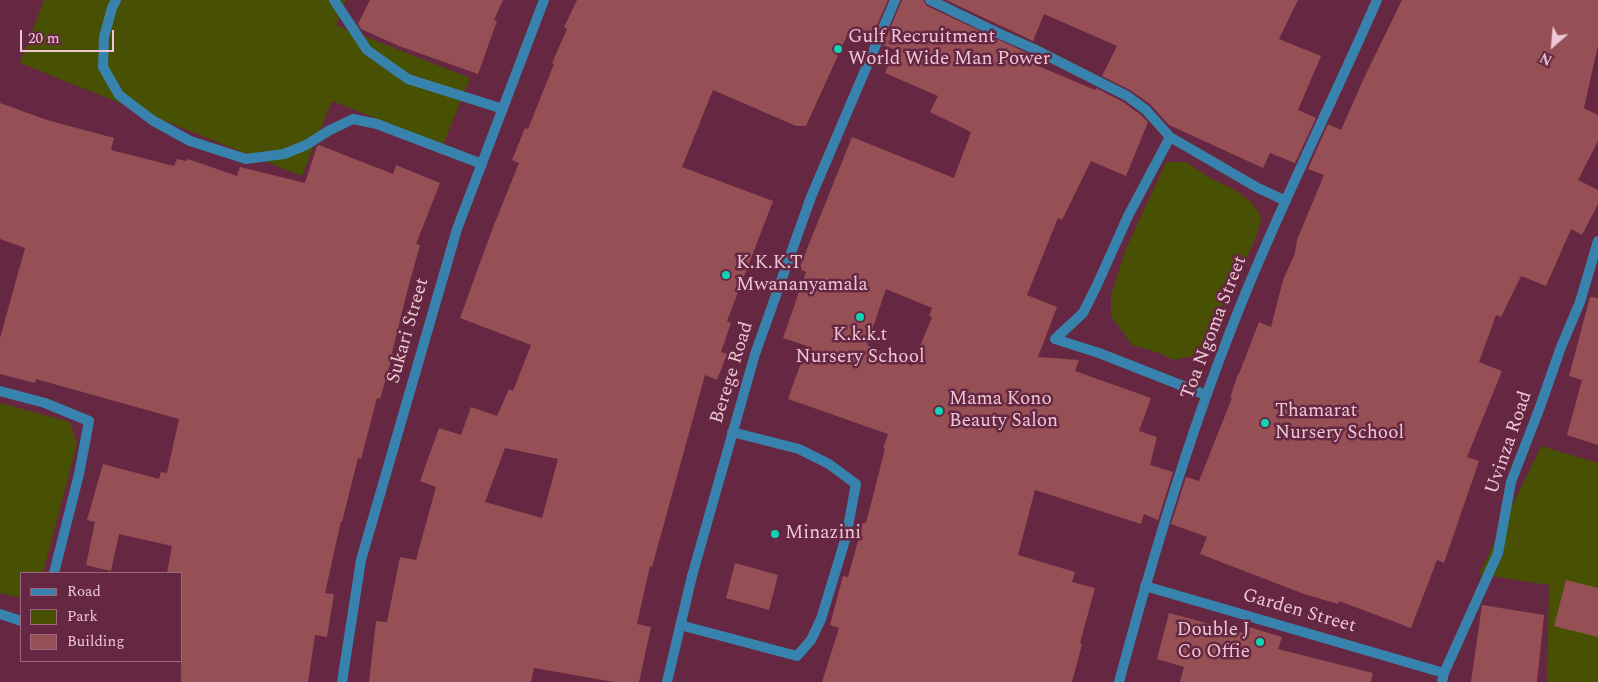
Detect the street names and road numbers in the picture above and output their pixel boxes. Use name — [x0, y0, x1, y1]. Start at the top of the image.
street label: Toa Ngoma Street — [1177, 253, 1253, 403]
street label: Sukari Street — [383, 276, 435, 386]
street label: Berege Road — [707, 319, 759, 427]
street label: Uvinza Road — [1482, 389, 1538, 497]
street label: Garden Street — [1240, 585, 1358, 639]

